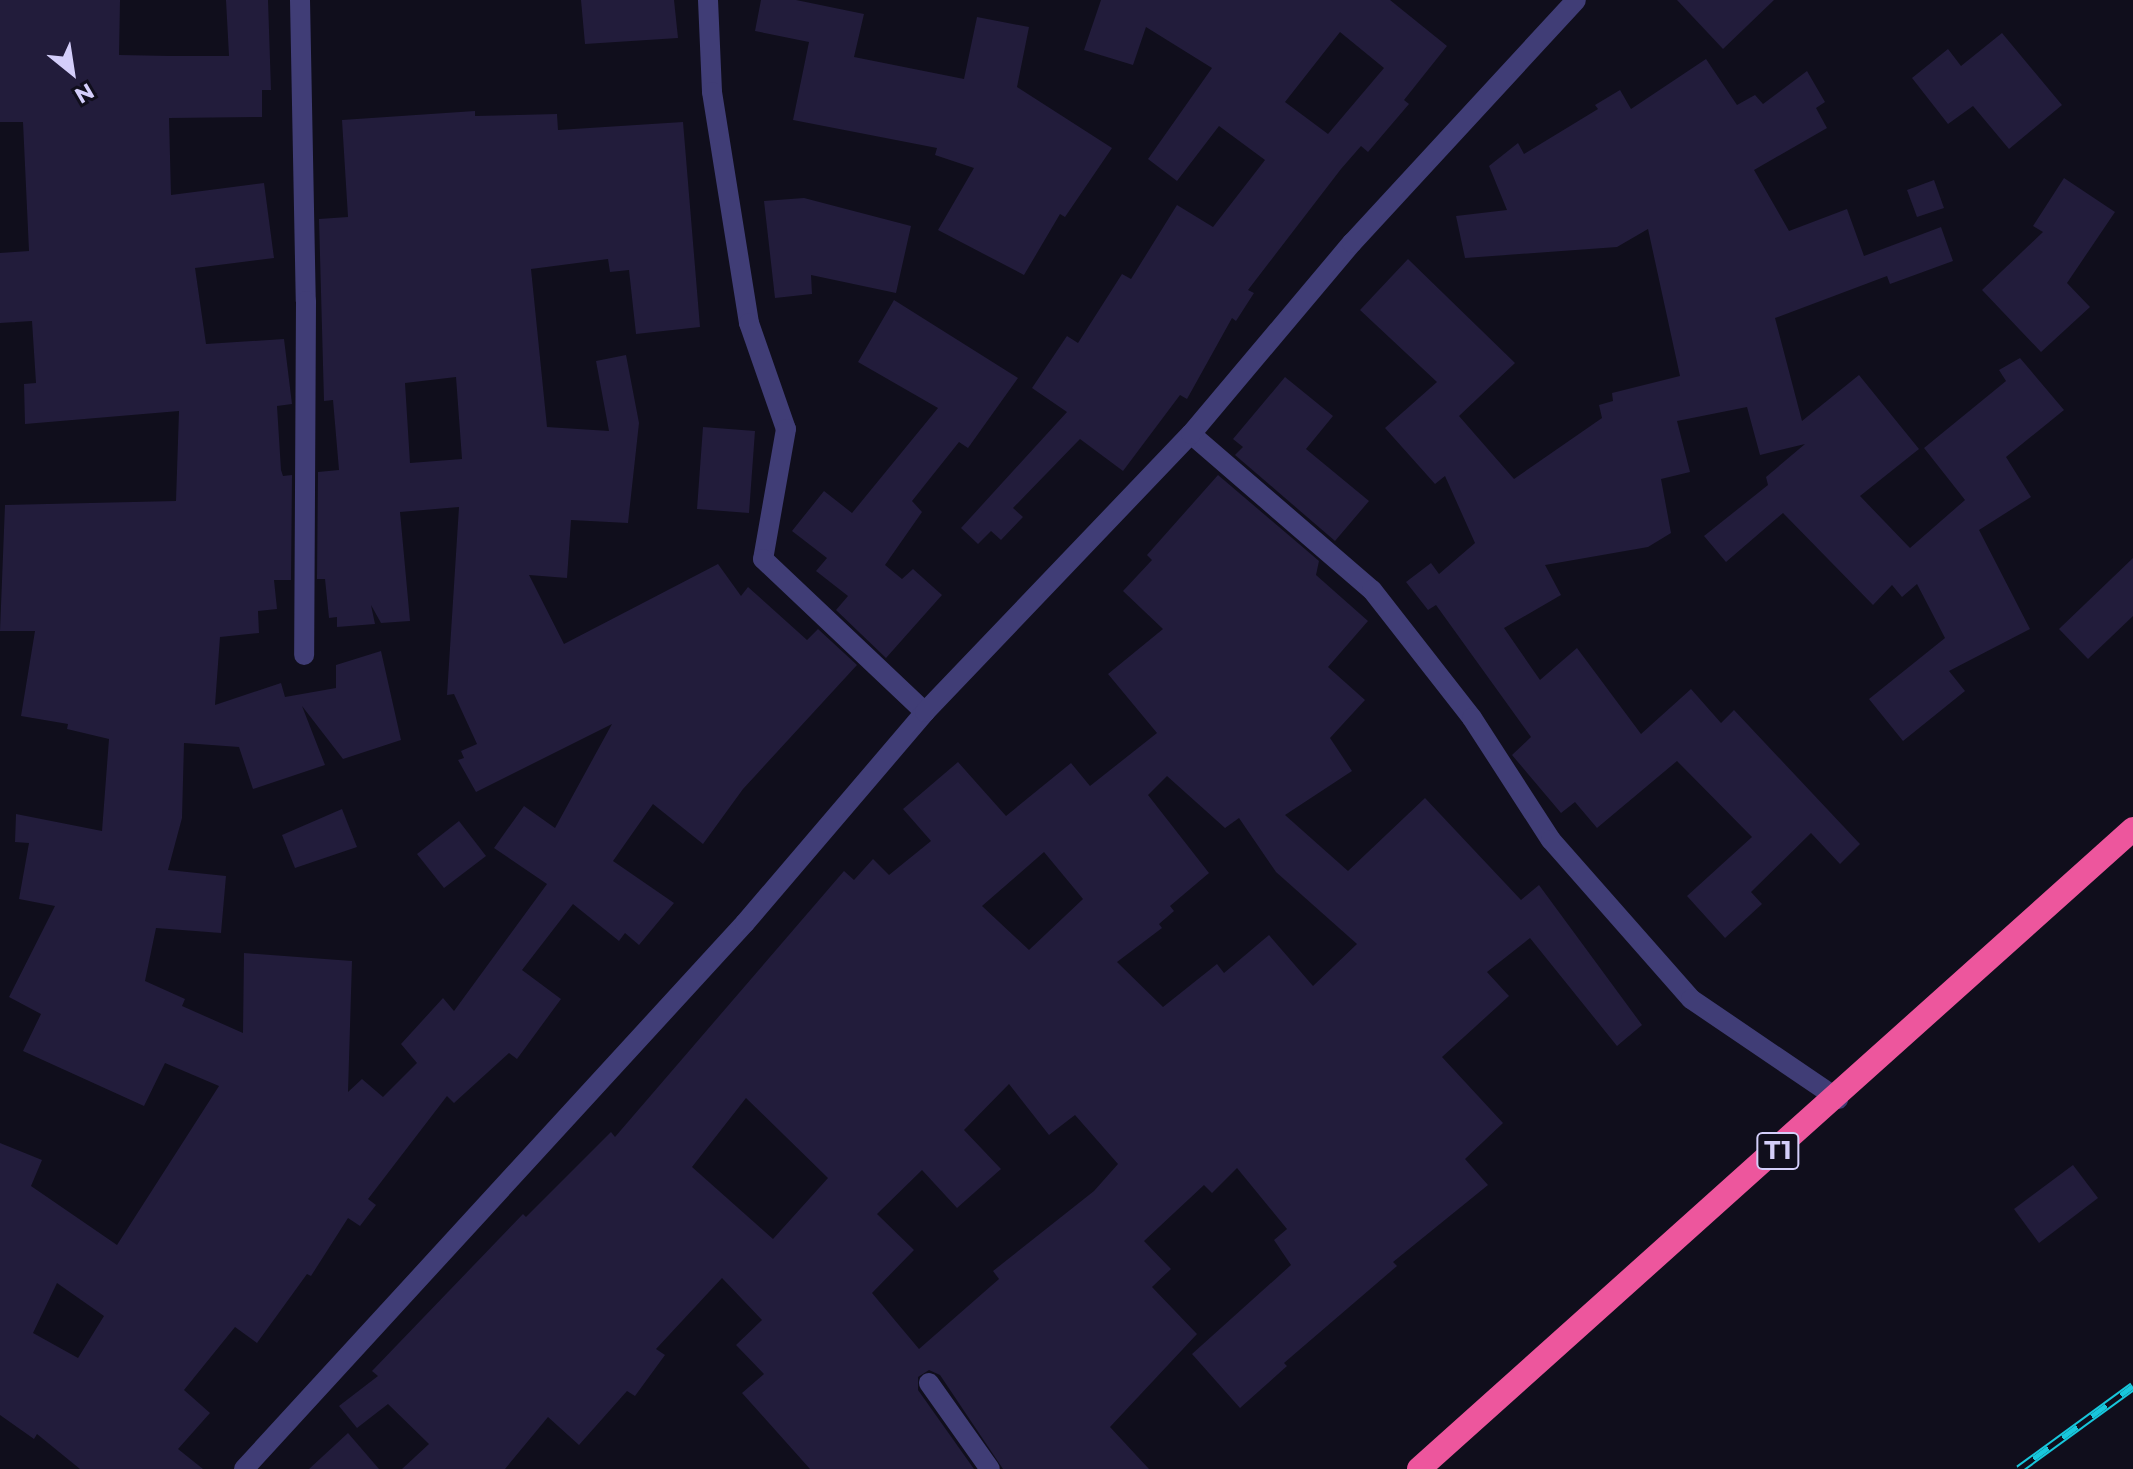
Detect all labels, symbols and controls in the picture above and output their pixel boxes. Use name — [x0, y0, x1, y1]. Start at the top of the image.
north arrow — [32, 32, 112, 112]
text: N — [70, 77, 99, 109]
road number: T1 — [1756, 1129, 1800, 1173]

